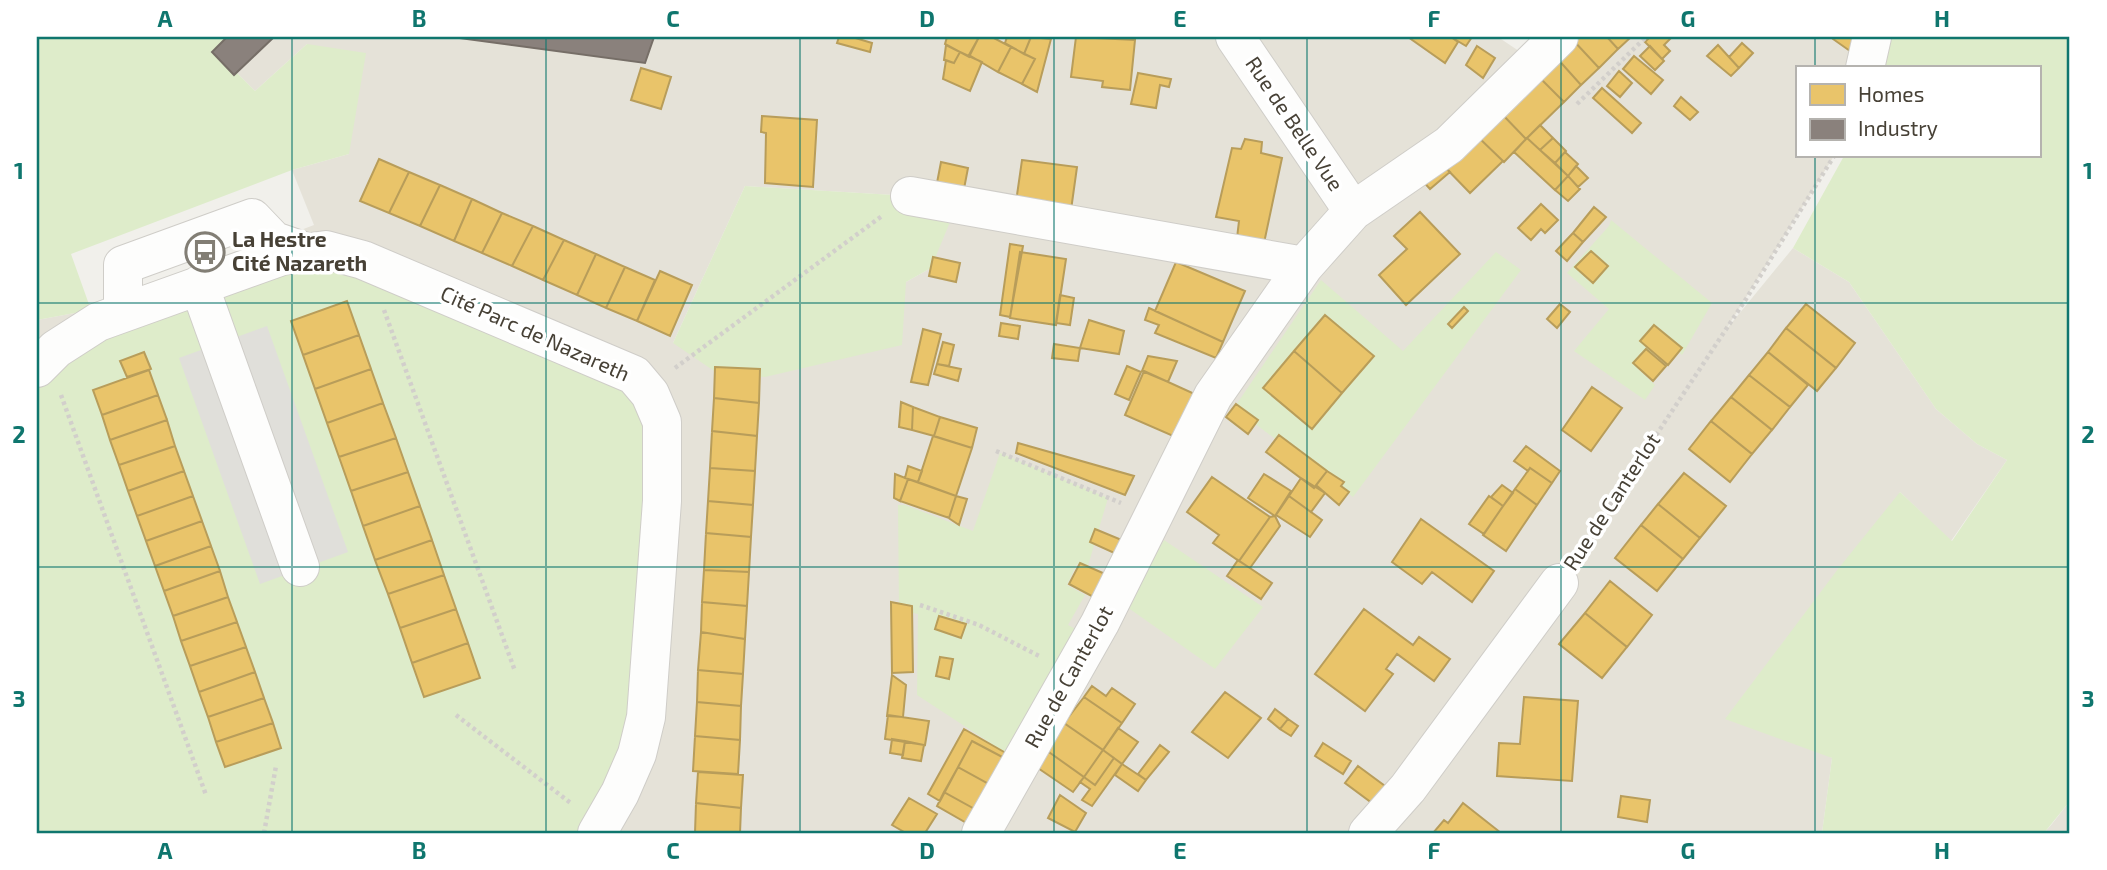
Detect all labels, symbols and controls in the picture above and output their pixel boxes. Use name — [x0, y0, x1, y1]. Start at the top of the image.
text: A — [157, 4, 173, 32]
text: B — [412, 4, 426, 32]
text: C — [666, 4, 680, 32]
text: D — [919, 4, 935, 32]
text: E — [1173, 4, 1187, 32]
text: F — [1428, 4, 1441, 32]
text: G — [1681, 4, 1695, 32]
text: H — [1934, 4, 1950, 32]
street label: Rue de Belle Vue — [1241, 51, 1349, 195]
legend — [1796, 66, 2040, 158]
text: Homes — [1858, 81, 1924, 106]
text: Industry — [1858, 115, 1938, 140]
text: 1 — [14, 156, 24, 184]
text: 1 — [2083, 156, 2093, 184]
place label: La Hestre Cité Nazareth — [232, 226, 367, 275]
bus stop icon: La Hestre Cité Nazareth — [184, 231, 226, 273]
street label: Cité Parc de Nazareth — [437, 280, 634, 386]
text: 2 — [12, 420, 26, 448]
text: 2 — [2081, 420, 2095, 448]
street label: Rue de Canterlot — [1557, 428, 1664, 574]
street label: Rue de Canterlot — [1018, 601, 1117, 752]
text: 3 — [12, 684, 26, 712]
text: 3 — [2081, 684, 2095, 712]
text: A — [157, 836, 173, 864]
text: B — [412, 836, 426, 864]
text: C — [666, 836, 680, 864]
text: D — [919, 836, 935, 864]
text: E — [1173, 836, 1187, 864]
text: F — [1428, 836, 1441, 864]
text: G — [1681, 836, 1695, 864]
text: H — [1934, 836, 1950, 864]

